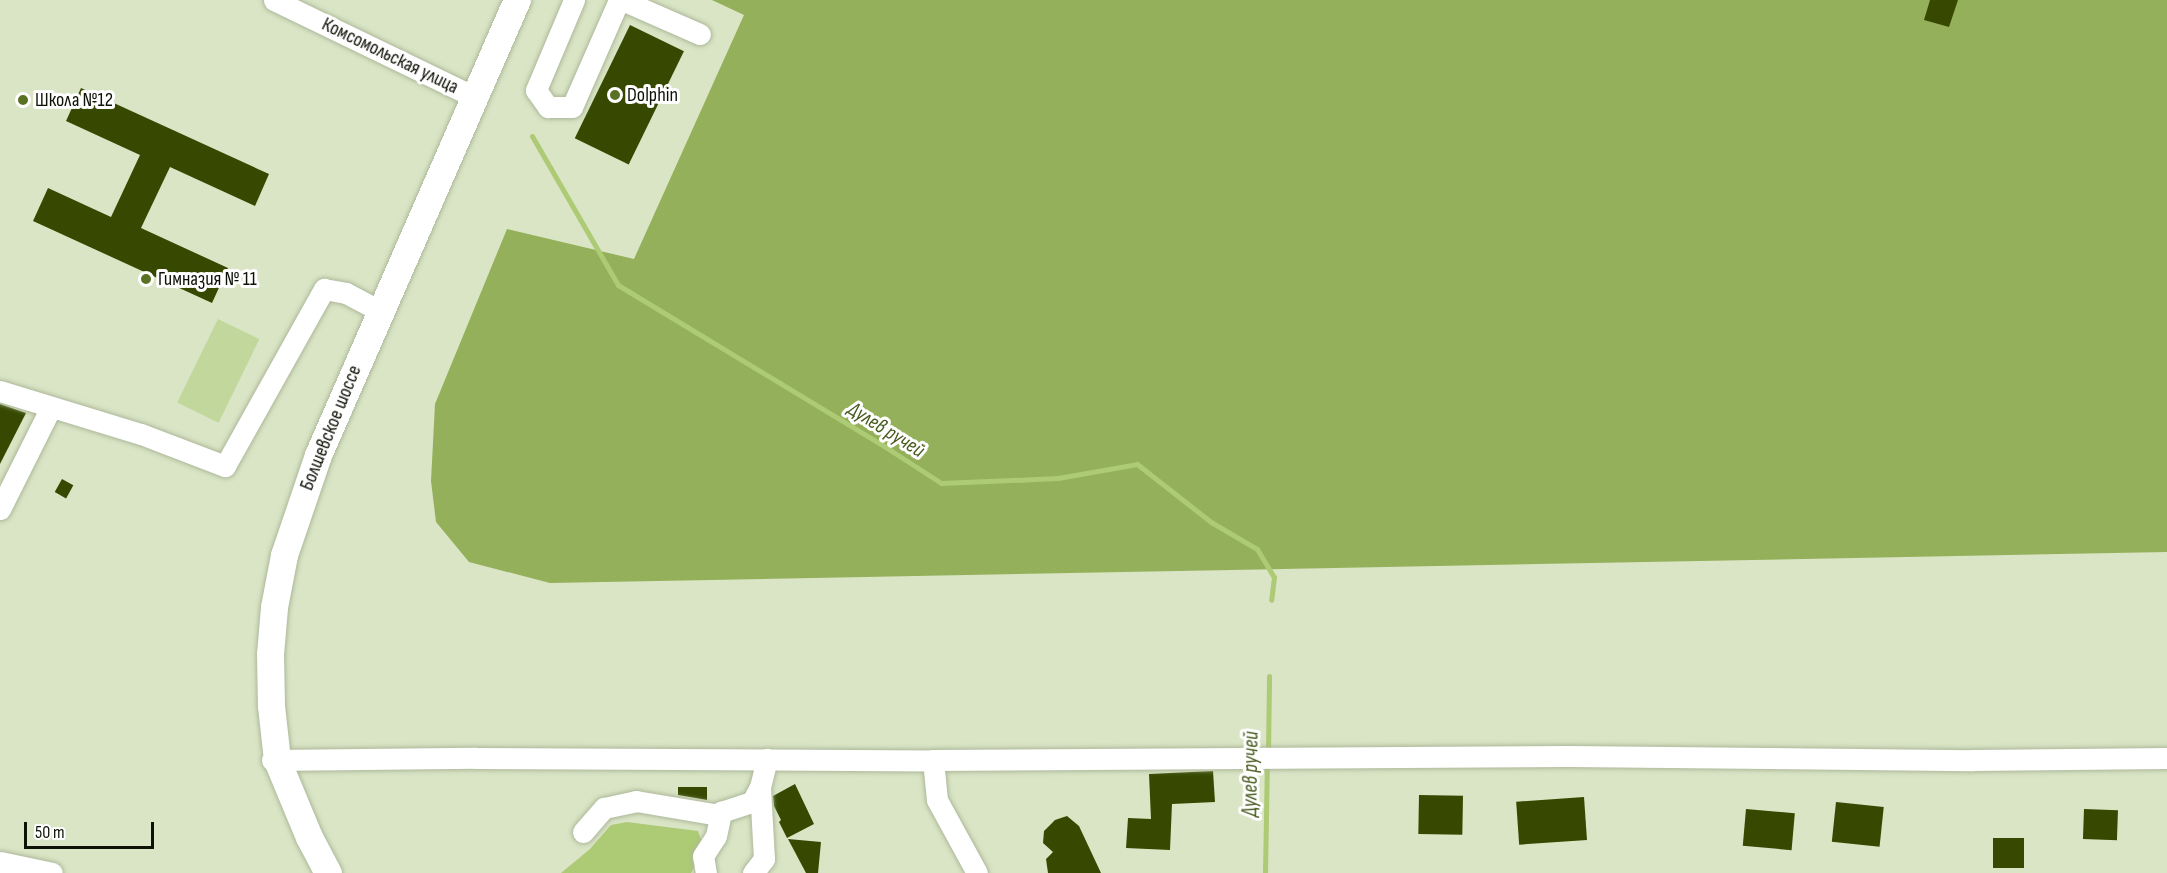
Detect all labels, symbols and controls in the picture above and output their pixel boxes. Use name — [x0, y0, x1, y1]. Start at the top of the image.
street label: Комсомольская улица — [318, 13, 462, 99]
place label: Dolphin — [627, 83, 678, 107]
place label: Школа №12 — [35, 88, 113, 112]
marker: Dolphin — [608, 88, 622, 102]
marker: Школа №12 — [16, 93, 30, 107]
place label: Гимназия № 11 — [158, 267, 257, 291]
marker: Гимназия № 11 — [139, 272, 153, 286]
street label: Болшевское шоссе — [295, 362, 367, 494]
water label: Дулев ручей — [843, 397, 929, 463]
water label: Дулев ручей — [1238, 731, 1264, 817]
scale bar — [27, 810, 158, 848]
text: 50 m — [35, 822, 65, 843]

